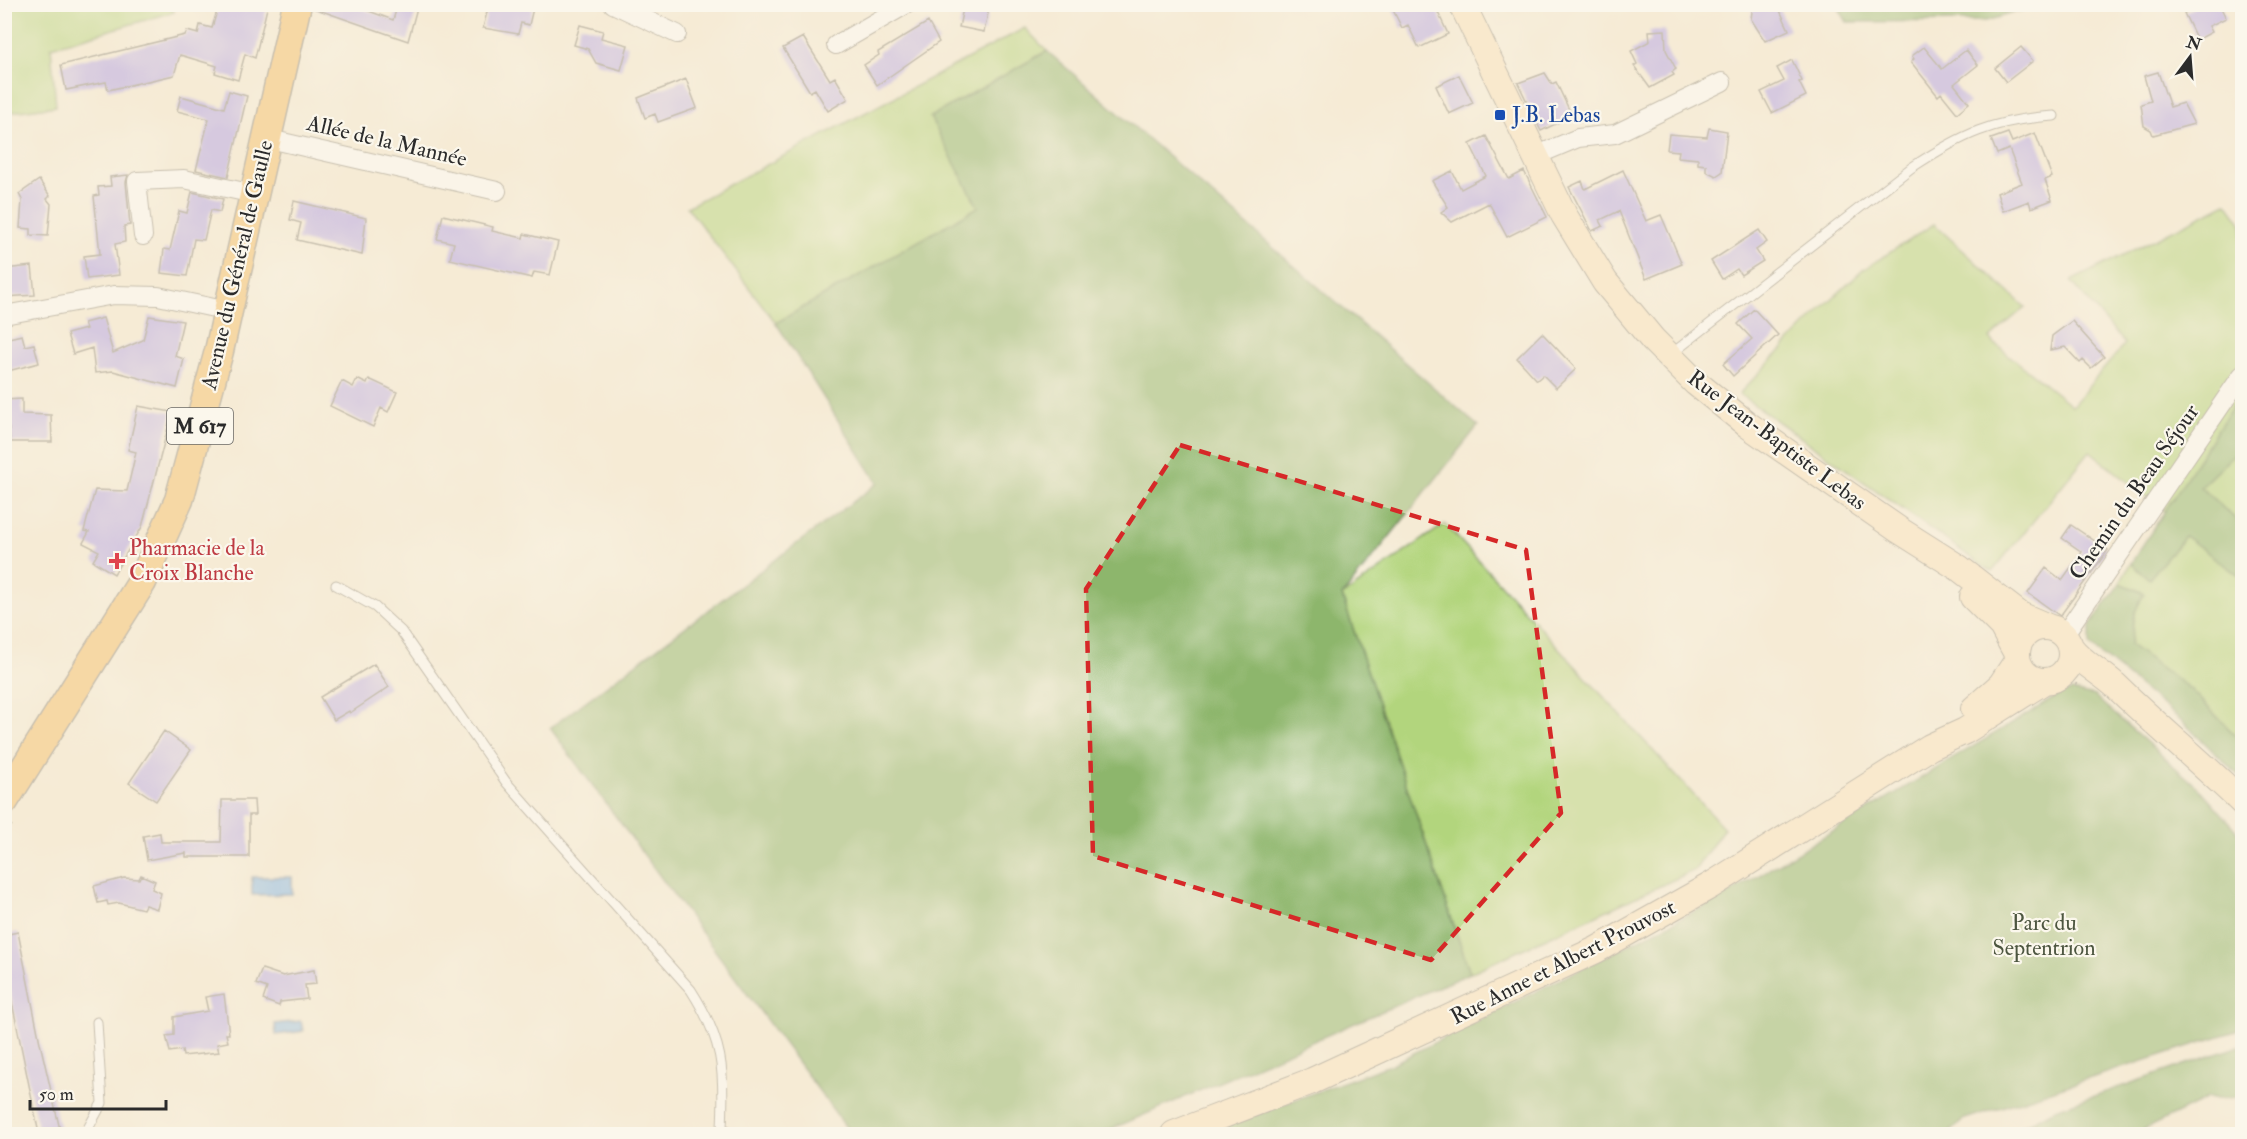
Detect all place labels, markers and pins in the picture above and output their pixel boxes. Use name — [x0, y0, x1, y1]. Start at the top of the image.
place label: J.B. Lebas — [1511, 101, 1600, 129]
marker: J.B. Lebas — [1493, 108, 1507, 122]
place label: Pharmacie de la Croix Blanche — [129, 534, 266, 587]
marker: Pharmacie de la Croix Blanche — [110, 554, 124, 568]

